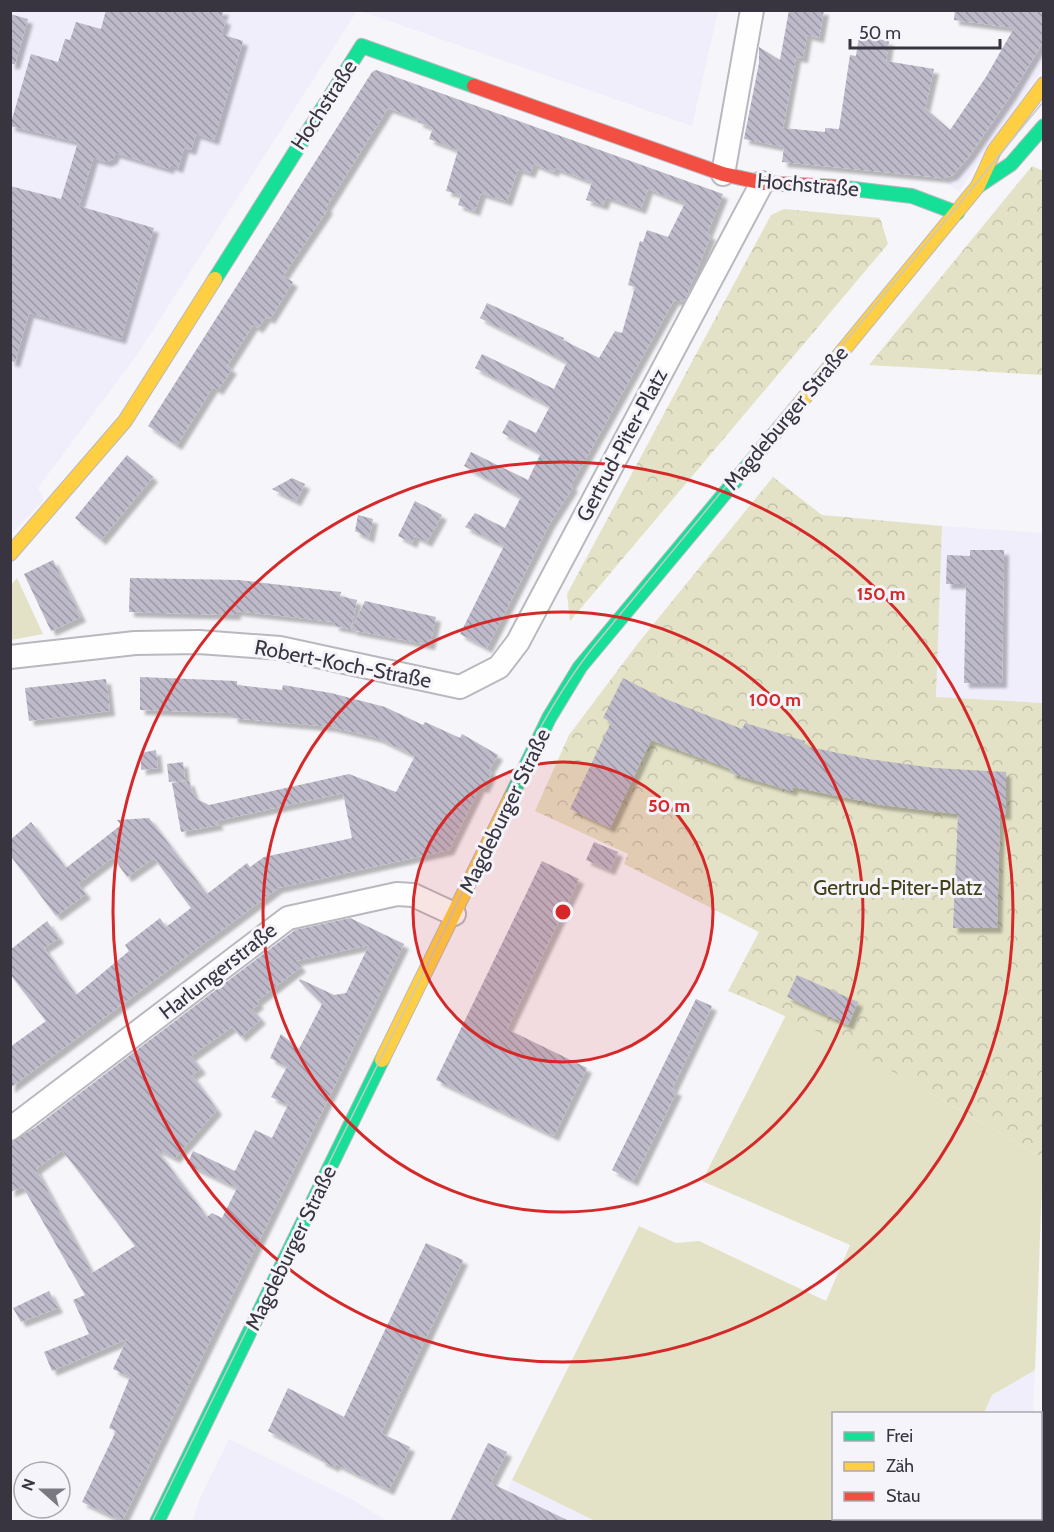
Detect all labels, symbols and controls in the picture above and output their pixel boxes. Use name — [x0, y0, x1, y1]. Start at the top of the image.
scale bar — [850, 12, 1000, 50]
text: 50 m — [859, 22, 901, 44]
street label: Hochstraße — [285, 55, 362, 154]
street label: Hochstraße — [756, 168, 860, 201]
street label: Magdeburger Straße — [718, 341, 853, 495]
street label: Gertrud-Piter-Platz — [571, 364, 672, 525]
text: 150 m — [857, 583, 905, 605]
street label: Robert-Koch-Straße — [253, 634, 434, 693]
text: 100 m — [749, 689, 801, 711]
street label: Magdeburger Straße — [454, 724, 555, 897]
text: 50 m — [648, 795, 690, 817]
park label: Gertrud-Piter-Platz — [813, 875, 983, 900]
centre of rings — [553, 902, 573, 922]
street label: Harlungerstraße — [154, 917, 282, 1024]
street label: Magdeburger Straße — [240, 1161, 341, 1334]
legend — [832, 1412, 1042, 1520]
text: Frei — [886, 1425, 913, 1447]
text: Zäh — [886, 1455, 914, 1477]
north arrow — [12, 1460, 72, 1520]
text: N — [18, 1476, 39, 1493]
text: Stau — [886, 1485, 920, 1507]

